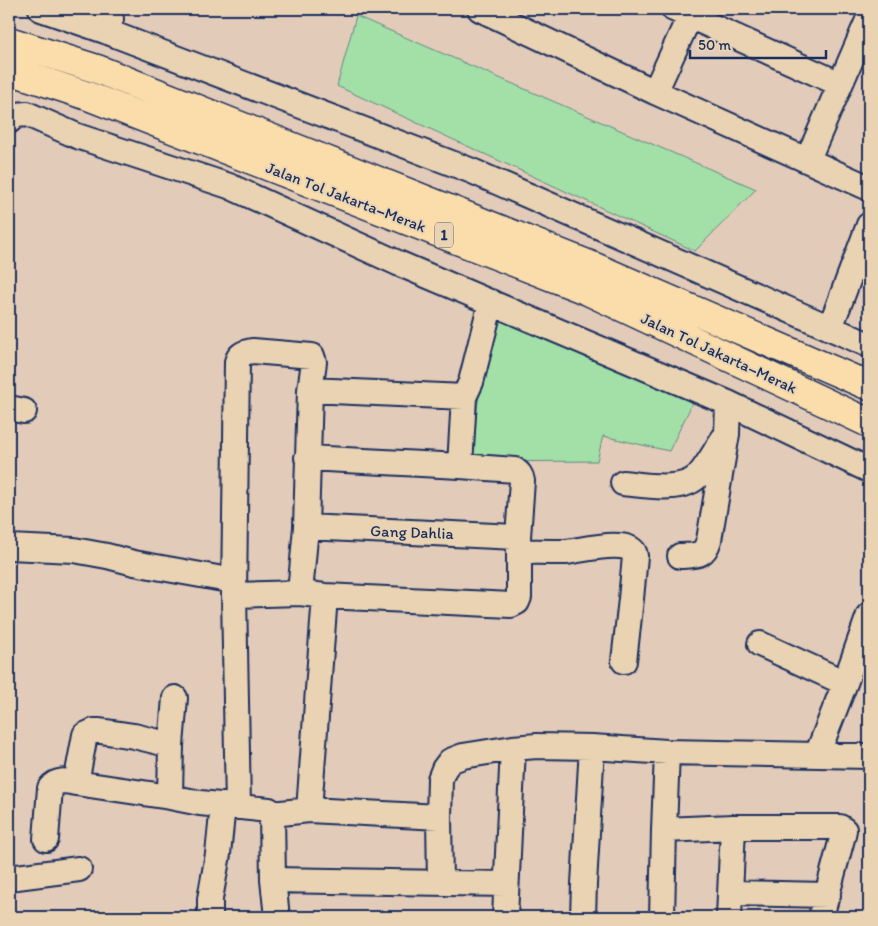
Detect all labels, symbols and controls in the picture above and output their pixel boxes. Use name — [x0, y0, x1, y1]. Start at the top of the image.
scale bar — [690, 28, 827, 60]
text: 50 m — [698, 36, 731, 54]
street label: Jalan Tol Jakarta–Merak — [263, 158, 429, 236]
road number: 1 — [435, 222, 453, 248]
street label: Jalan Tol Jakarta–Merak — [638, 309, 800, 397]
street label: Gang Dahlia — [370, 521, 455, 543]

